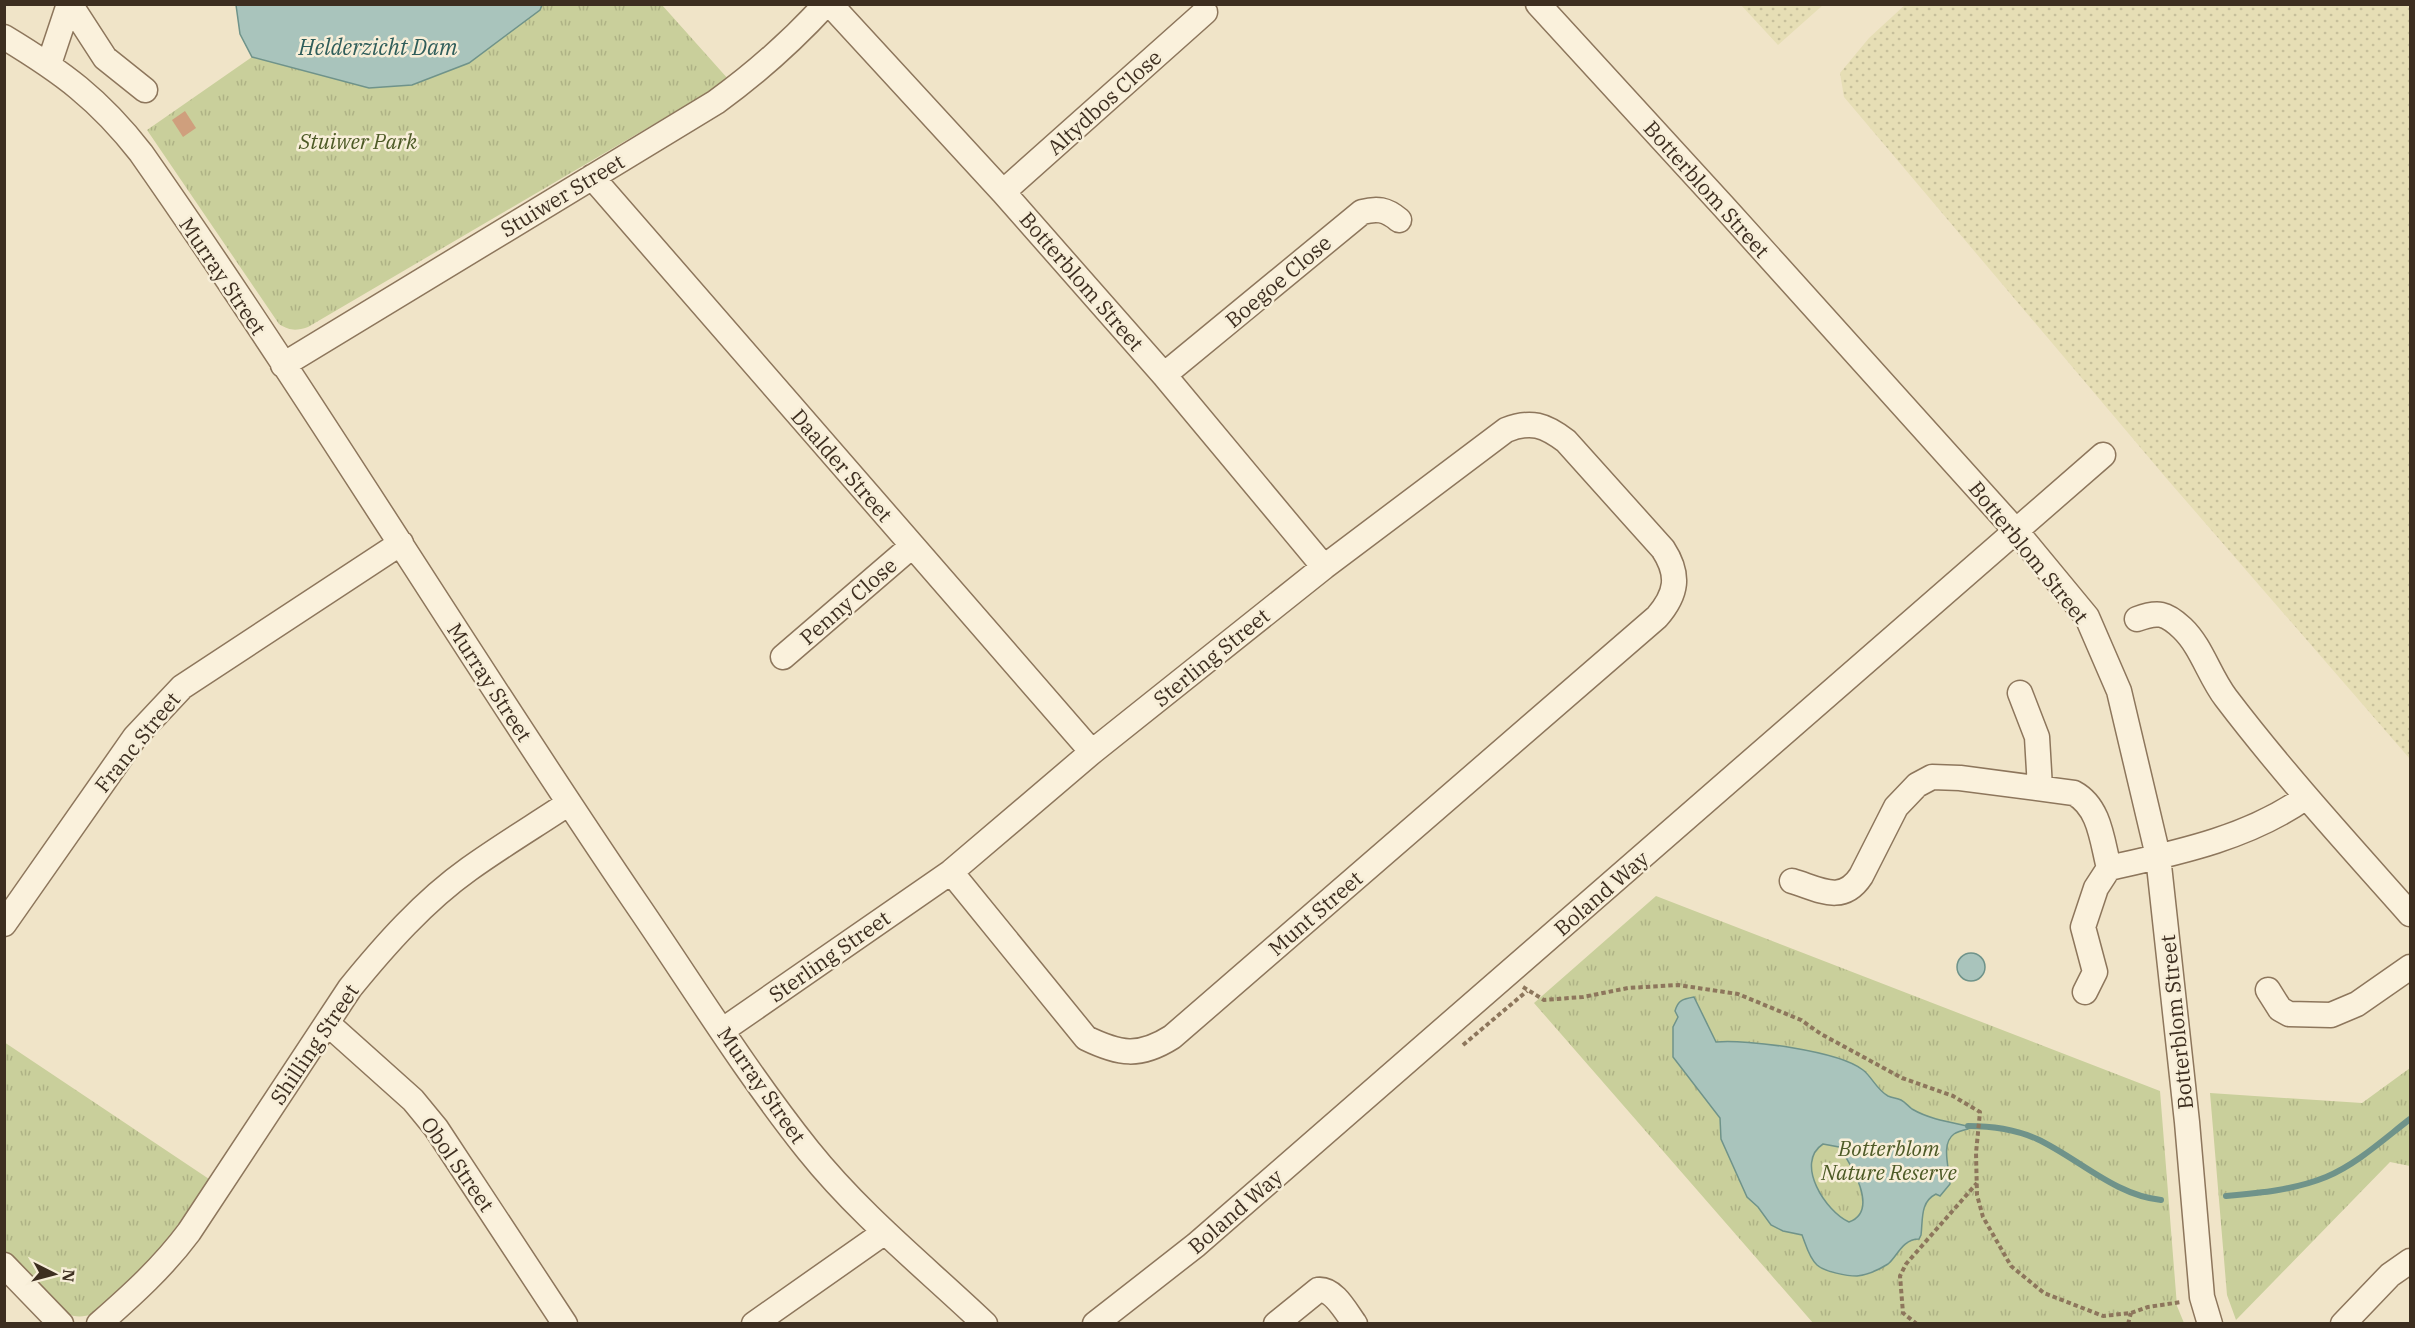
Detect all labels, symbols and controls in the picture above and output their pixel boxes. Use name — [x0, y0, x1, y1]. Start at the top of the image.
water label: Helderzicht Dam — [298, 32, 458, 61]
street label: Altydbos Close — [1041, 43, 1167, 161]
street label: Botterblom Street — [1638, 114, 1776, 264]
park label: Stuiwer Park — [298, 127, 418, 155]
street label: Stuiwer Street — [495, 147, 629, 243]
street label: Botterblom Street — [1014, 206, 1150, 356]
street label: Murray Street — [173, 212, 273, 340]
street label: Boegoe Close — [1219, 228, 1337, 334]
street label: Daalder Street — [785, 403, 899, 527]
street label: Botterblom Street — [1963, 475, 2095, 629]
street label: Penny Close — [794, 551, 902, 651]
street label: Sterling Street — [1147, 601, 1275, 713]
street label: Murray Street — [441, 617, 539, 747]
street label: Franc Street — [88, 686, 186, 798]
street label: Boland Way — [1548, 844, 1655, 942]
street label: Munt Street — [1262, 864, 1368, 962]
street label: Sterling Street — [763, 904, 895, 1008]
street label: Botterblom Street — [2153, 933, 2199, 1111]
street label: Shilling Street — [263, 978, 365, 1110]
street label: Murray Street — [711, 1021, 813, 1149]
street label: Obol Street — [415, 1111, 501, 1217]
park label: Botterblom Nature Reserve — [1820, 1134, 1957, 1186]
street label: Boland Way — [1182, 1162, 1289, 1260]
north arrow — [24, 1244, 84, 1304]
text: N — [58, 1268, 80, 1283]

